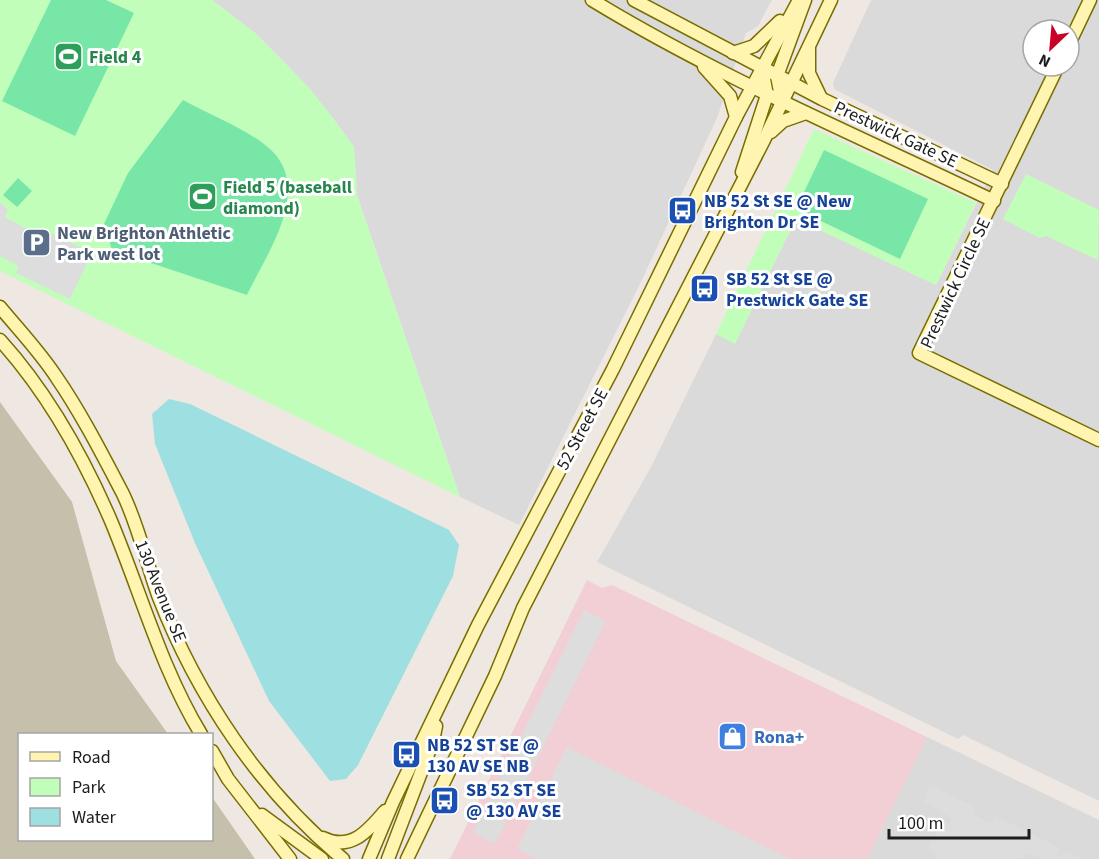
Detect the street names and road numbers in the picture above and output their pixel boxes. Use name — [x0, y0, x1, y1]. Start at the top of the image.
street label: Prestwick Gate SE — [830, 95, 962, 174]
street label: Prestwick Circle SE — [914, 214, 997, 353]
street label: 52 Street SE — [550, 384, 614, 475]
street label: 130 Avenue SE — [129, 536, 192, 646]

